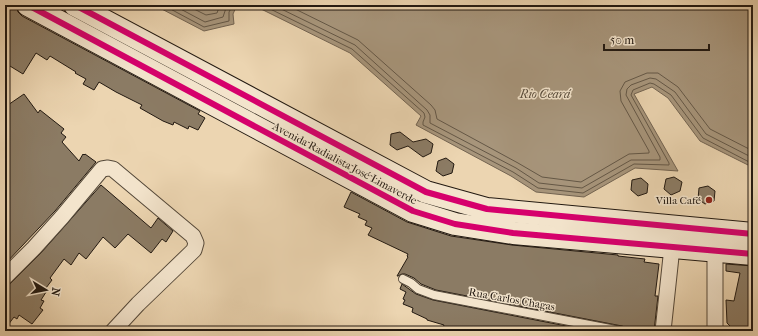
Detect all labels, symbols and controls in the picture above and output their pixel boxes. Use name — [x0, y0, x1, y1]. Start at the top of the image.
scale bar — [604, 26, 709, 52]
text: 50 m — [610, 33, 634, 47]
water label: Rio Ceará — [519, 87, 572, 101]
street label: Avenida Radialista José Limaverde — [269, 119, 420, 207]
place label: Villa Café — [655, 194, 702, 207]
marker: Villa Café — [704, 195, 714, 205]
north arrow — [26, 270, 66, 310]
text: N — [48, 286, 62, 298]
street label: Rua Carlos Chagas — [468, 286, 556, 313]

